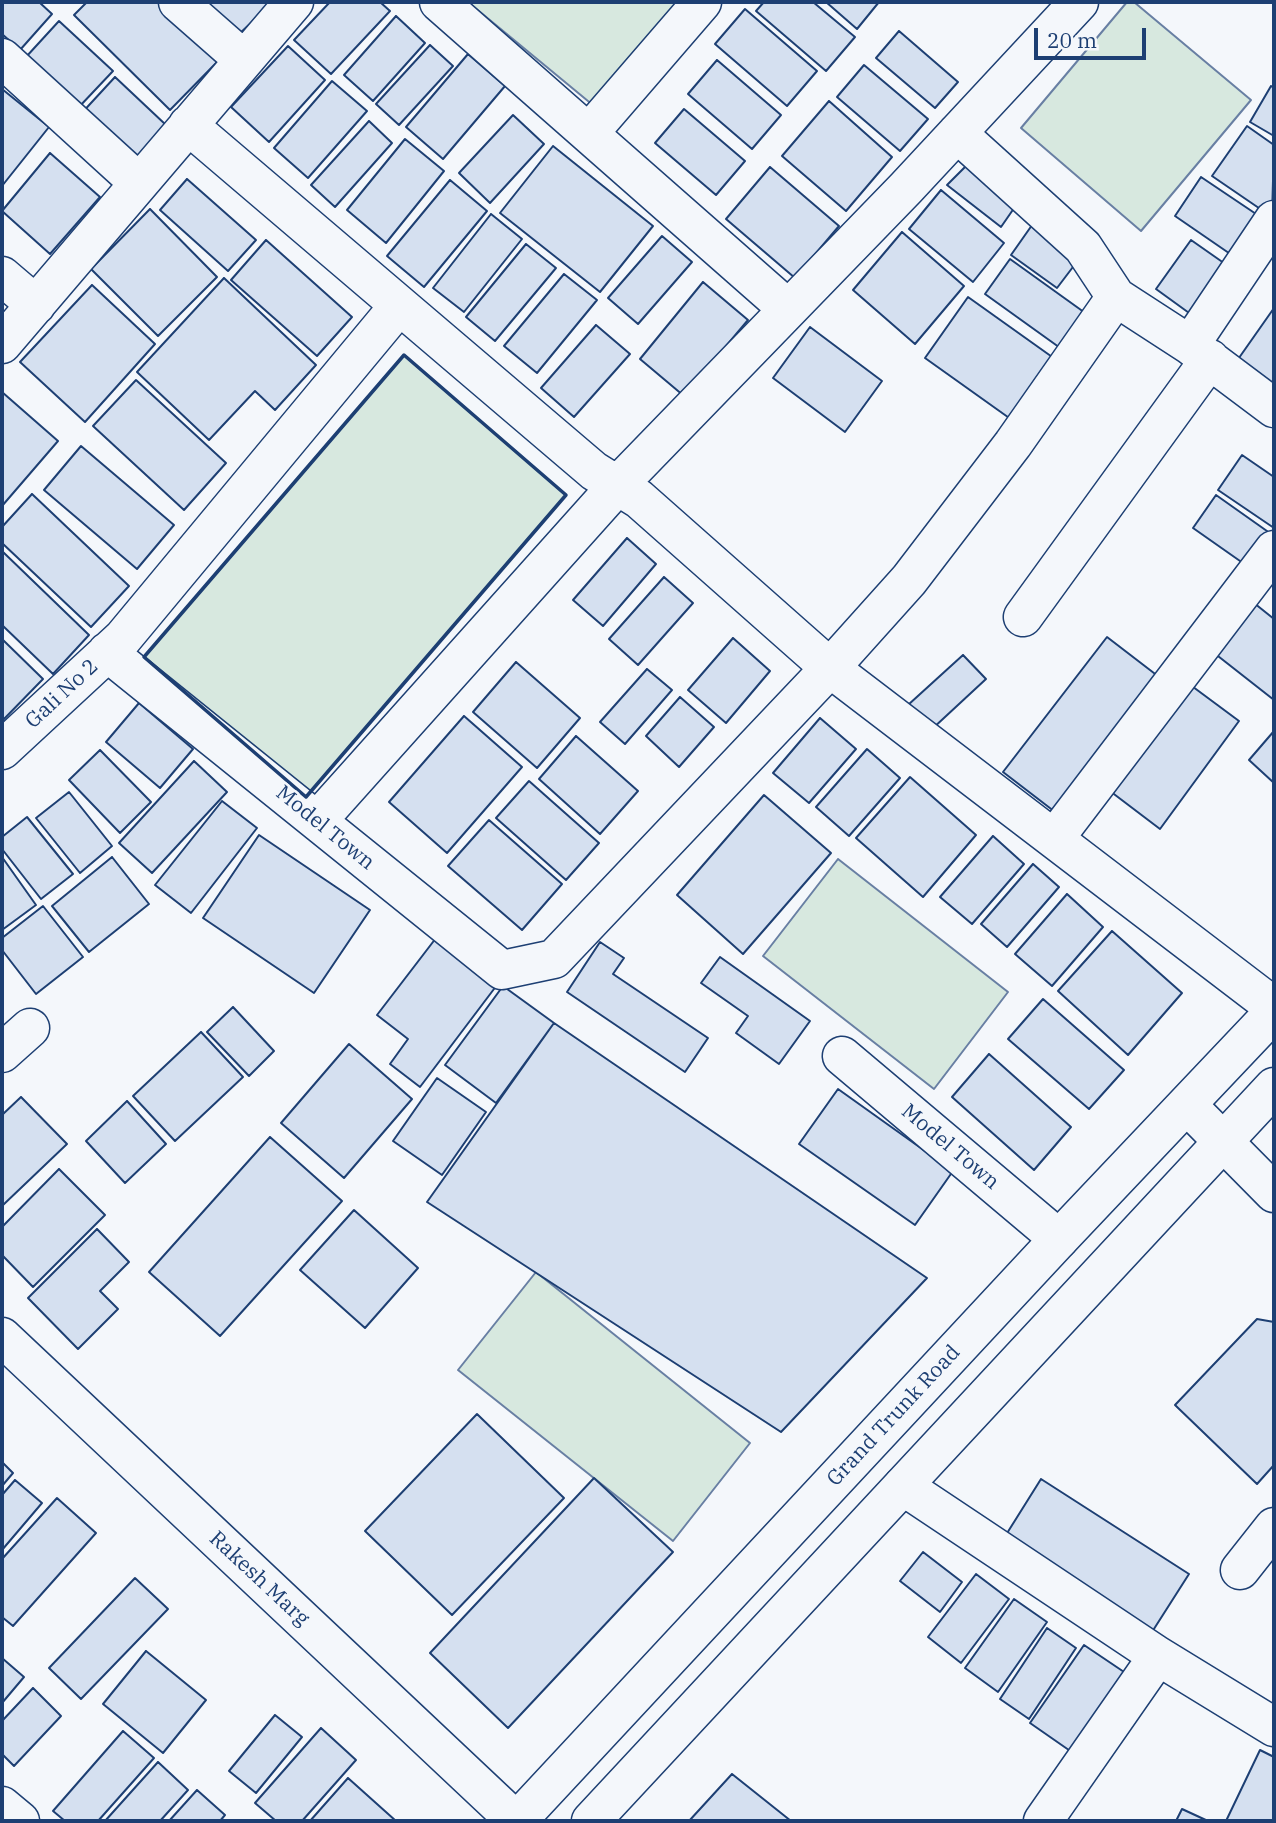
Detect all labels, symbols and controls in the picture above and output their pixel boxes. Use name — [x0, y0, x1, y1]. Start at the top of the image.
scale bar — [1038, 14, 1150, 58]
text: 20 m — [1047, 26, 1097, 54]
street label: Gali No 2 — [20, 654, 104, 734]
street label: Model Town — [271, 781, 379, 875]
street label: Model Town — [896, 1099, 1004, 1195]
street label: Grand Trunk Road — [822, 1340, 966, 1492]
street label: Rakesh Marg — [204, 1526, 314, 1632]

